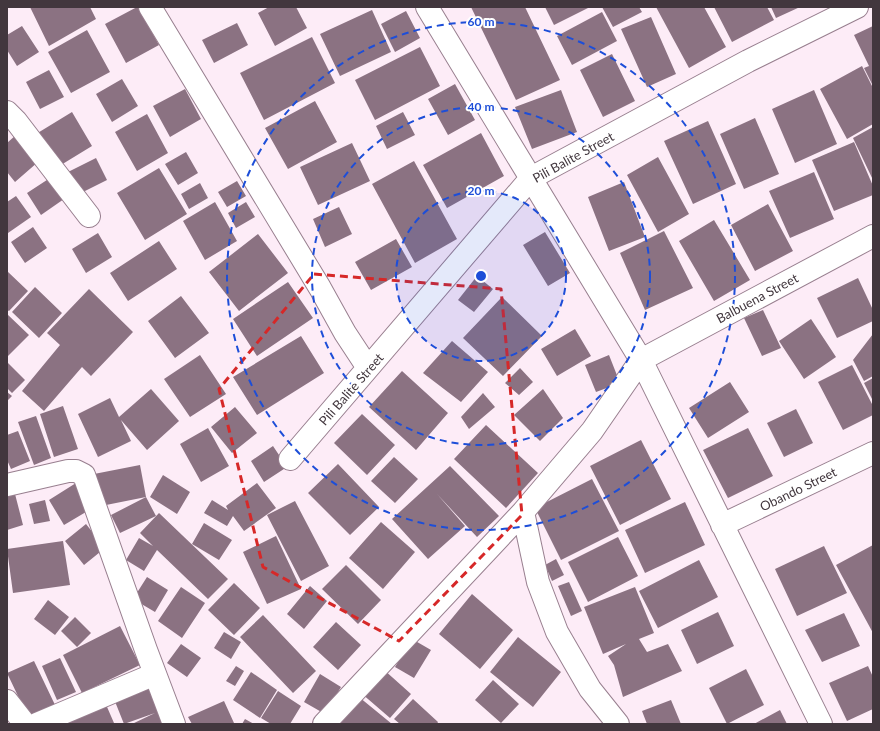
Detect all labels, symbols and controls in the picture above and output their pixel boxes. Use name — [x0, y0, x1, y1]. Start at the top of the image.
text: 60 m — [468, 14, 494, 29]
text: 40 m — [468, 99, 494, 114]
street label: Pili Balite Street — [530, 128, 617, 186]
text: 20 m — [468, 183, 494, 198]
centre of rings — [474, 269, 488, 283]
street label: Balbuena Street — [713, 270, 801, 326]
street label: Pili Balite Street — [315, 349, 387, 428]
street label: Obando Street — [757, 463, 839, 514]

